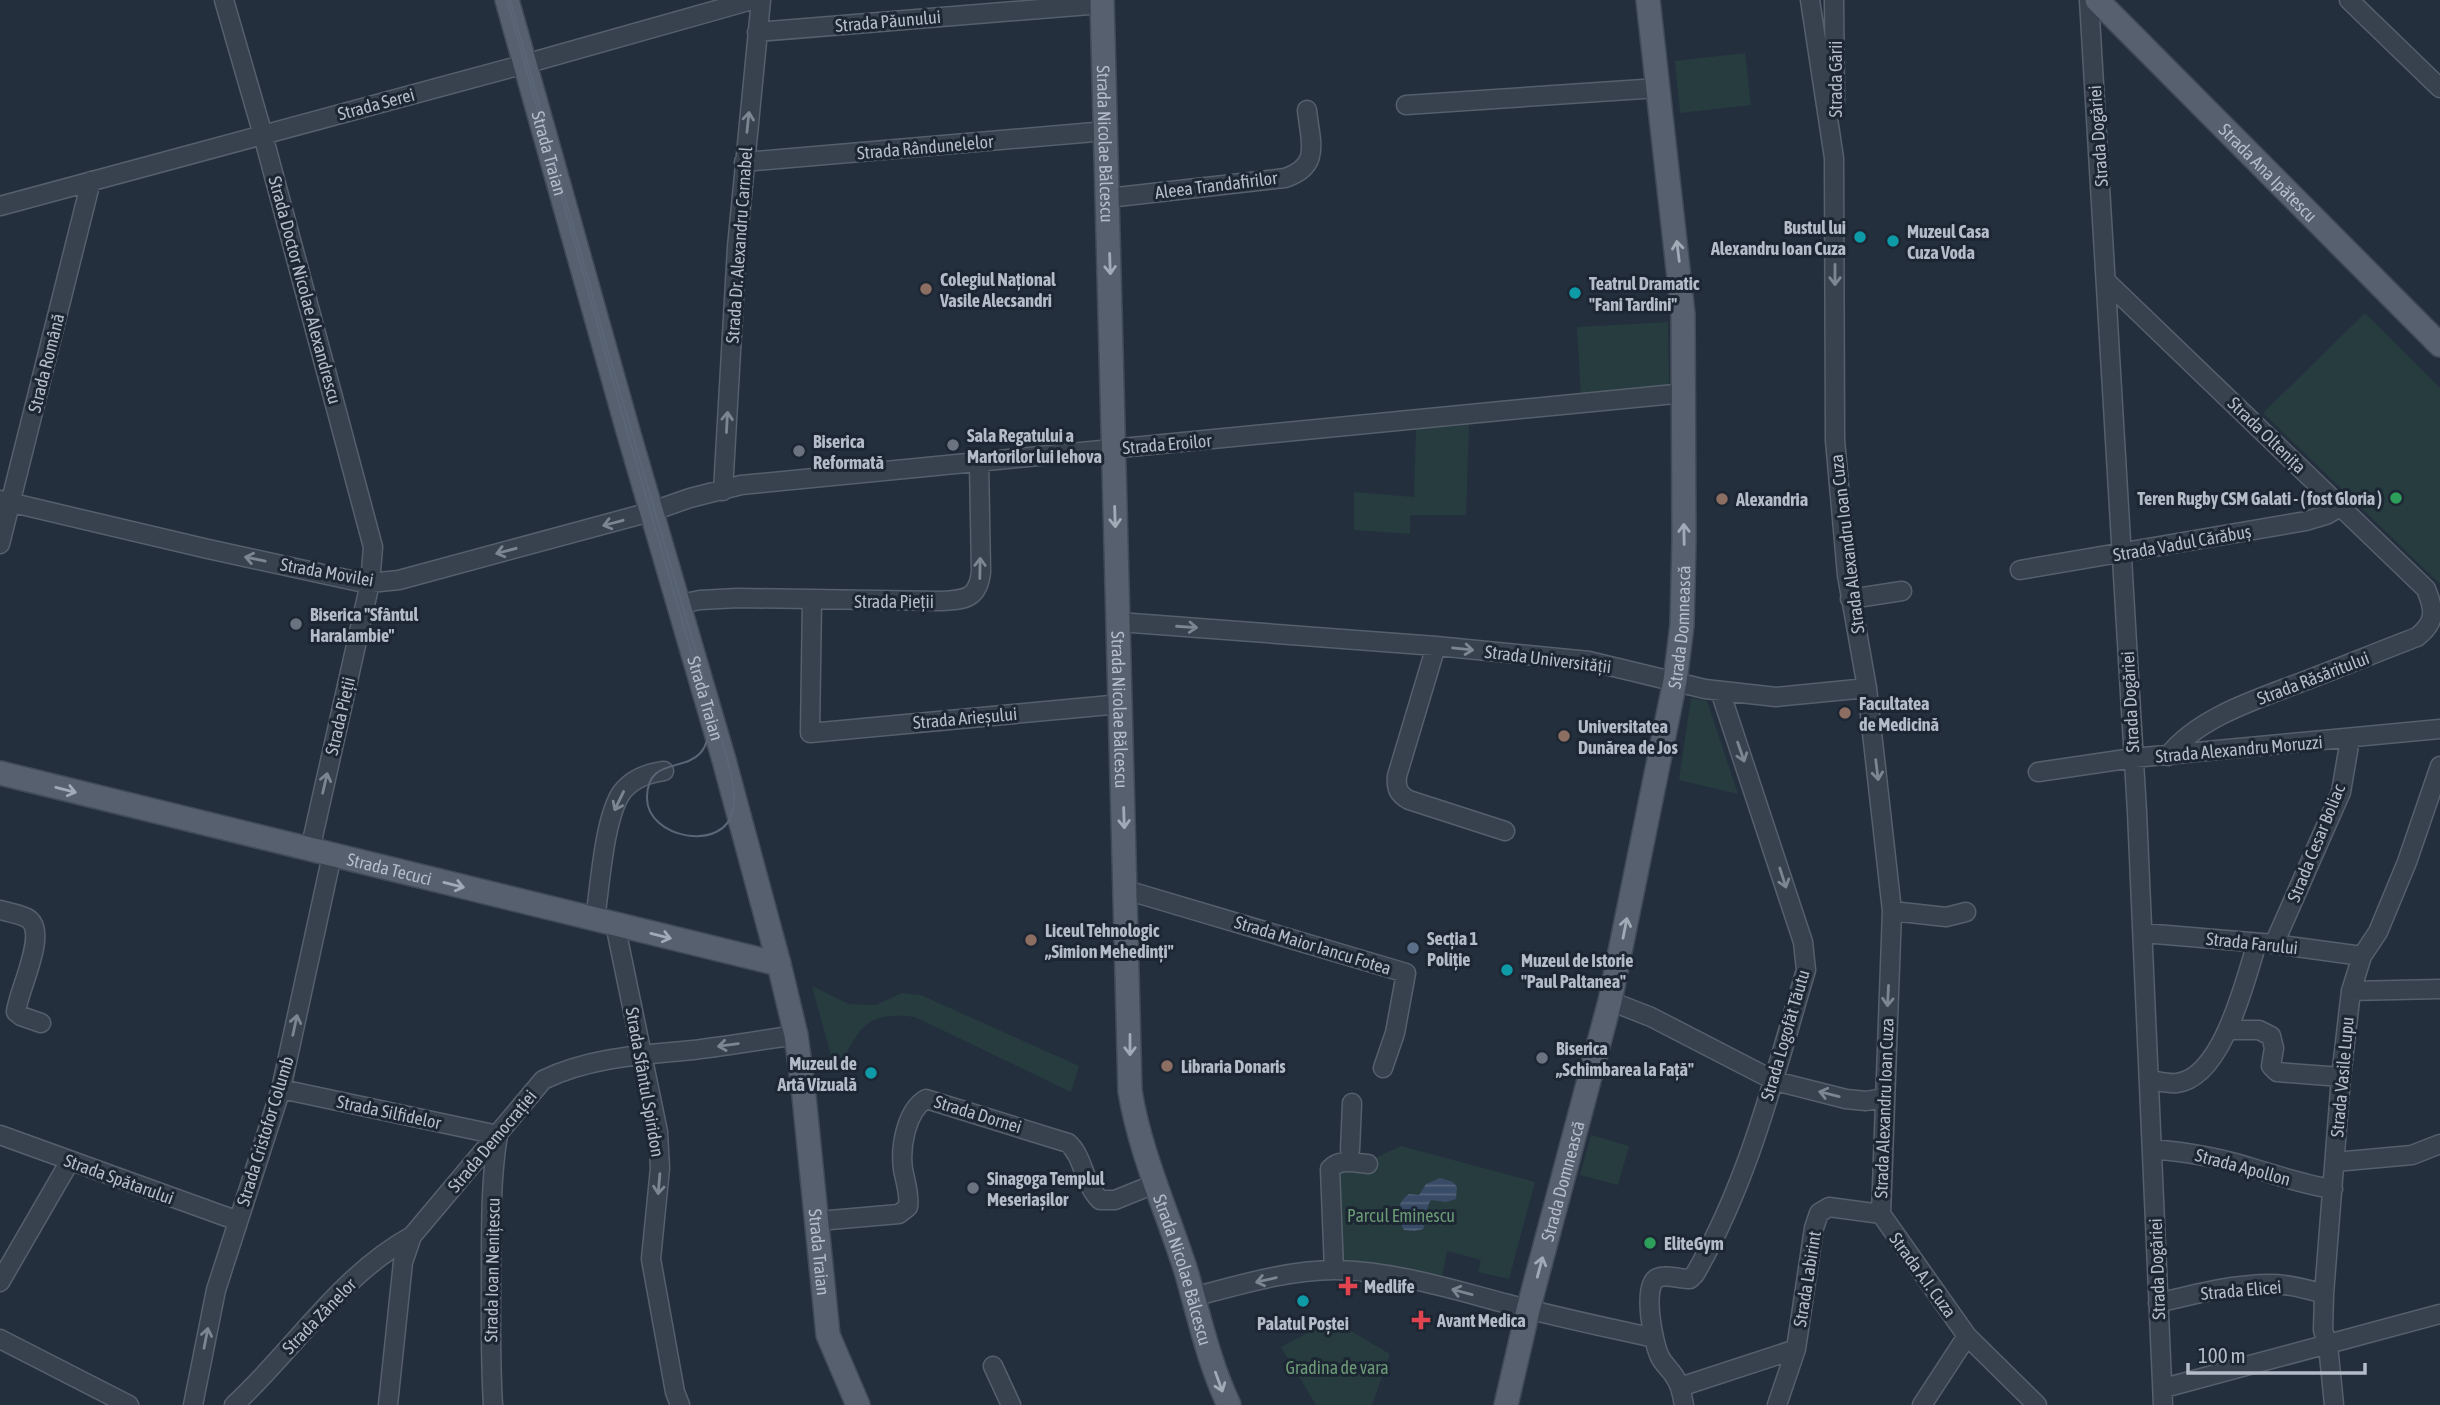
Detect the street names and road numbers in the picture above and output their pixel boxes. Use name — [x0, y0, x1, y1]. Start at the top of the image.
street label: Strada Păunului — [834, 6, 942, 36]
street label: Strada Gării — [1825, 41, 1846, 117]
street label: Strada Nicolae Bălcescu — [1093, 65, 1118, 223]
street label: Strada Serei — [335, 84, 417, 124]
street label: Strada Dogăriei — [2084, 85, 2112, 187]
street label: Strada Traian — [528, 109, 571, 198]
street label: Strada Ana Ipătescu — [2215, 119, 2322, 226]
street label: Strada Rândunelelor — [856, 131, 995, 163]
street label: Strada Dr. Alexandru Carnabel — [722, 146, 756, 344]
street label: Aleea Trandafirilor — [1154, 167, 1279, 203]
street label: Strada Doctor Nicolae Alexandrescu — [264, 174, 346, 406]
street label: Strada Română — [24, 311, 68, 415]
street label: Strada Oltenița — [2224, 393, 2310, 477]
street label: Strada Eroilor — [1122, 430, 1213, 458]
street label: Strada Alexandru Ioan Cuza — [1826, 453, 1868, 635]
street label: Strada Vadul Cărăbuș — [2111, 521, 2253, 565]
street label: Strada Movilei — [279, 553, 375, 591]
street label: Strada Domnească — [1663, 565, 1694, 691]
street label: Strada Pieții — [854, 591, 934, 612]
street label: Strada Nicolae Bălcescu — [1108, 631, 1133, 789]
street label: Strada Universității — [1484, 641, 1612, 677]
street label: Strada Răsăritului — [2254, 647, 2372, 709]
street label: Strada Dogăriei — [2117, 651, 2143, 753]
street label: Strada Traian — [684, 654, 728, 743]
street label: Strada Pieții — [321, 675, 359, 757]
street label: Strada Arieșului — [912, 703, 1018, 733]
street label: Strada Alexandru Moruzzi — [2154, 731, 2324, 767]
street label: Strada Cesar Boliac — [2283, 781, 2349, 905]
street label: Strada Tecuci — [345, 848, 434, 889]
street label: Strada Maior Iancu Fotea — [1232, 911, 1394, 979]
street label: Strada Farului — [2205, 928, 2299, 958]
street label: Strada Logofăt Tăutu — [1756, 967, 1814, 1103]
street label: Strada Sfântul Spiridon — [621, 1006, 669, 1158]
street label: Strada Vasile Lupu — [2326, 1016, 2358, 1138]
street label: Strada Alexandru Ioan Cuza — [1870, 1017, 1898, 1199]
street label: Strada Cristofor Columb — [232, 1054, 298, 1208]
street label: Strada Democrației — [443, 1086, 541, 1196]
street label: Strada Silfidelor — [335, 1091, 444, 1133]
street label: Strada Dornei — [932, 1091, 1024, 1137]
street label: Strada Domnească — [1536, 1119, 1588, 1243]
street label: Strada Apollon — [2193, 1144, 2293, 1190]
street label: Strada Spătarului — [61, 1149, 177, 1209]
street label: Strada Nicolae Bălcescu — [1149, 1191, 1217, 1348]
street label: Strada Ioan Nenițescu — [480, 1198, 504, 1342]
street label: Strada Traian — [805, 1208, 834, 1296]
street label: Strada Dogăriei — [2145, 1218, 2169, 1320]
street label: Strada A.I. Cuza — [1885, 1229, 1961, 1321]
street label: Strada Labirint — [1789, 1230, 1825, 1328]
street label: Strada Zânelor — [278, 1273, 361, 1358]
street label: Strada Elicei — [2200, 1276, 2282, 1304]

